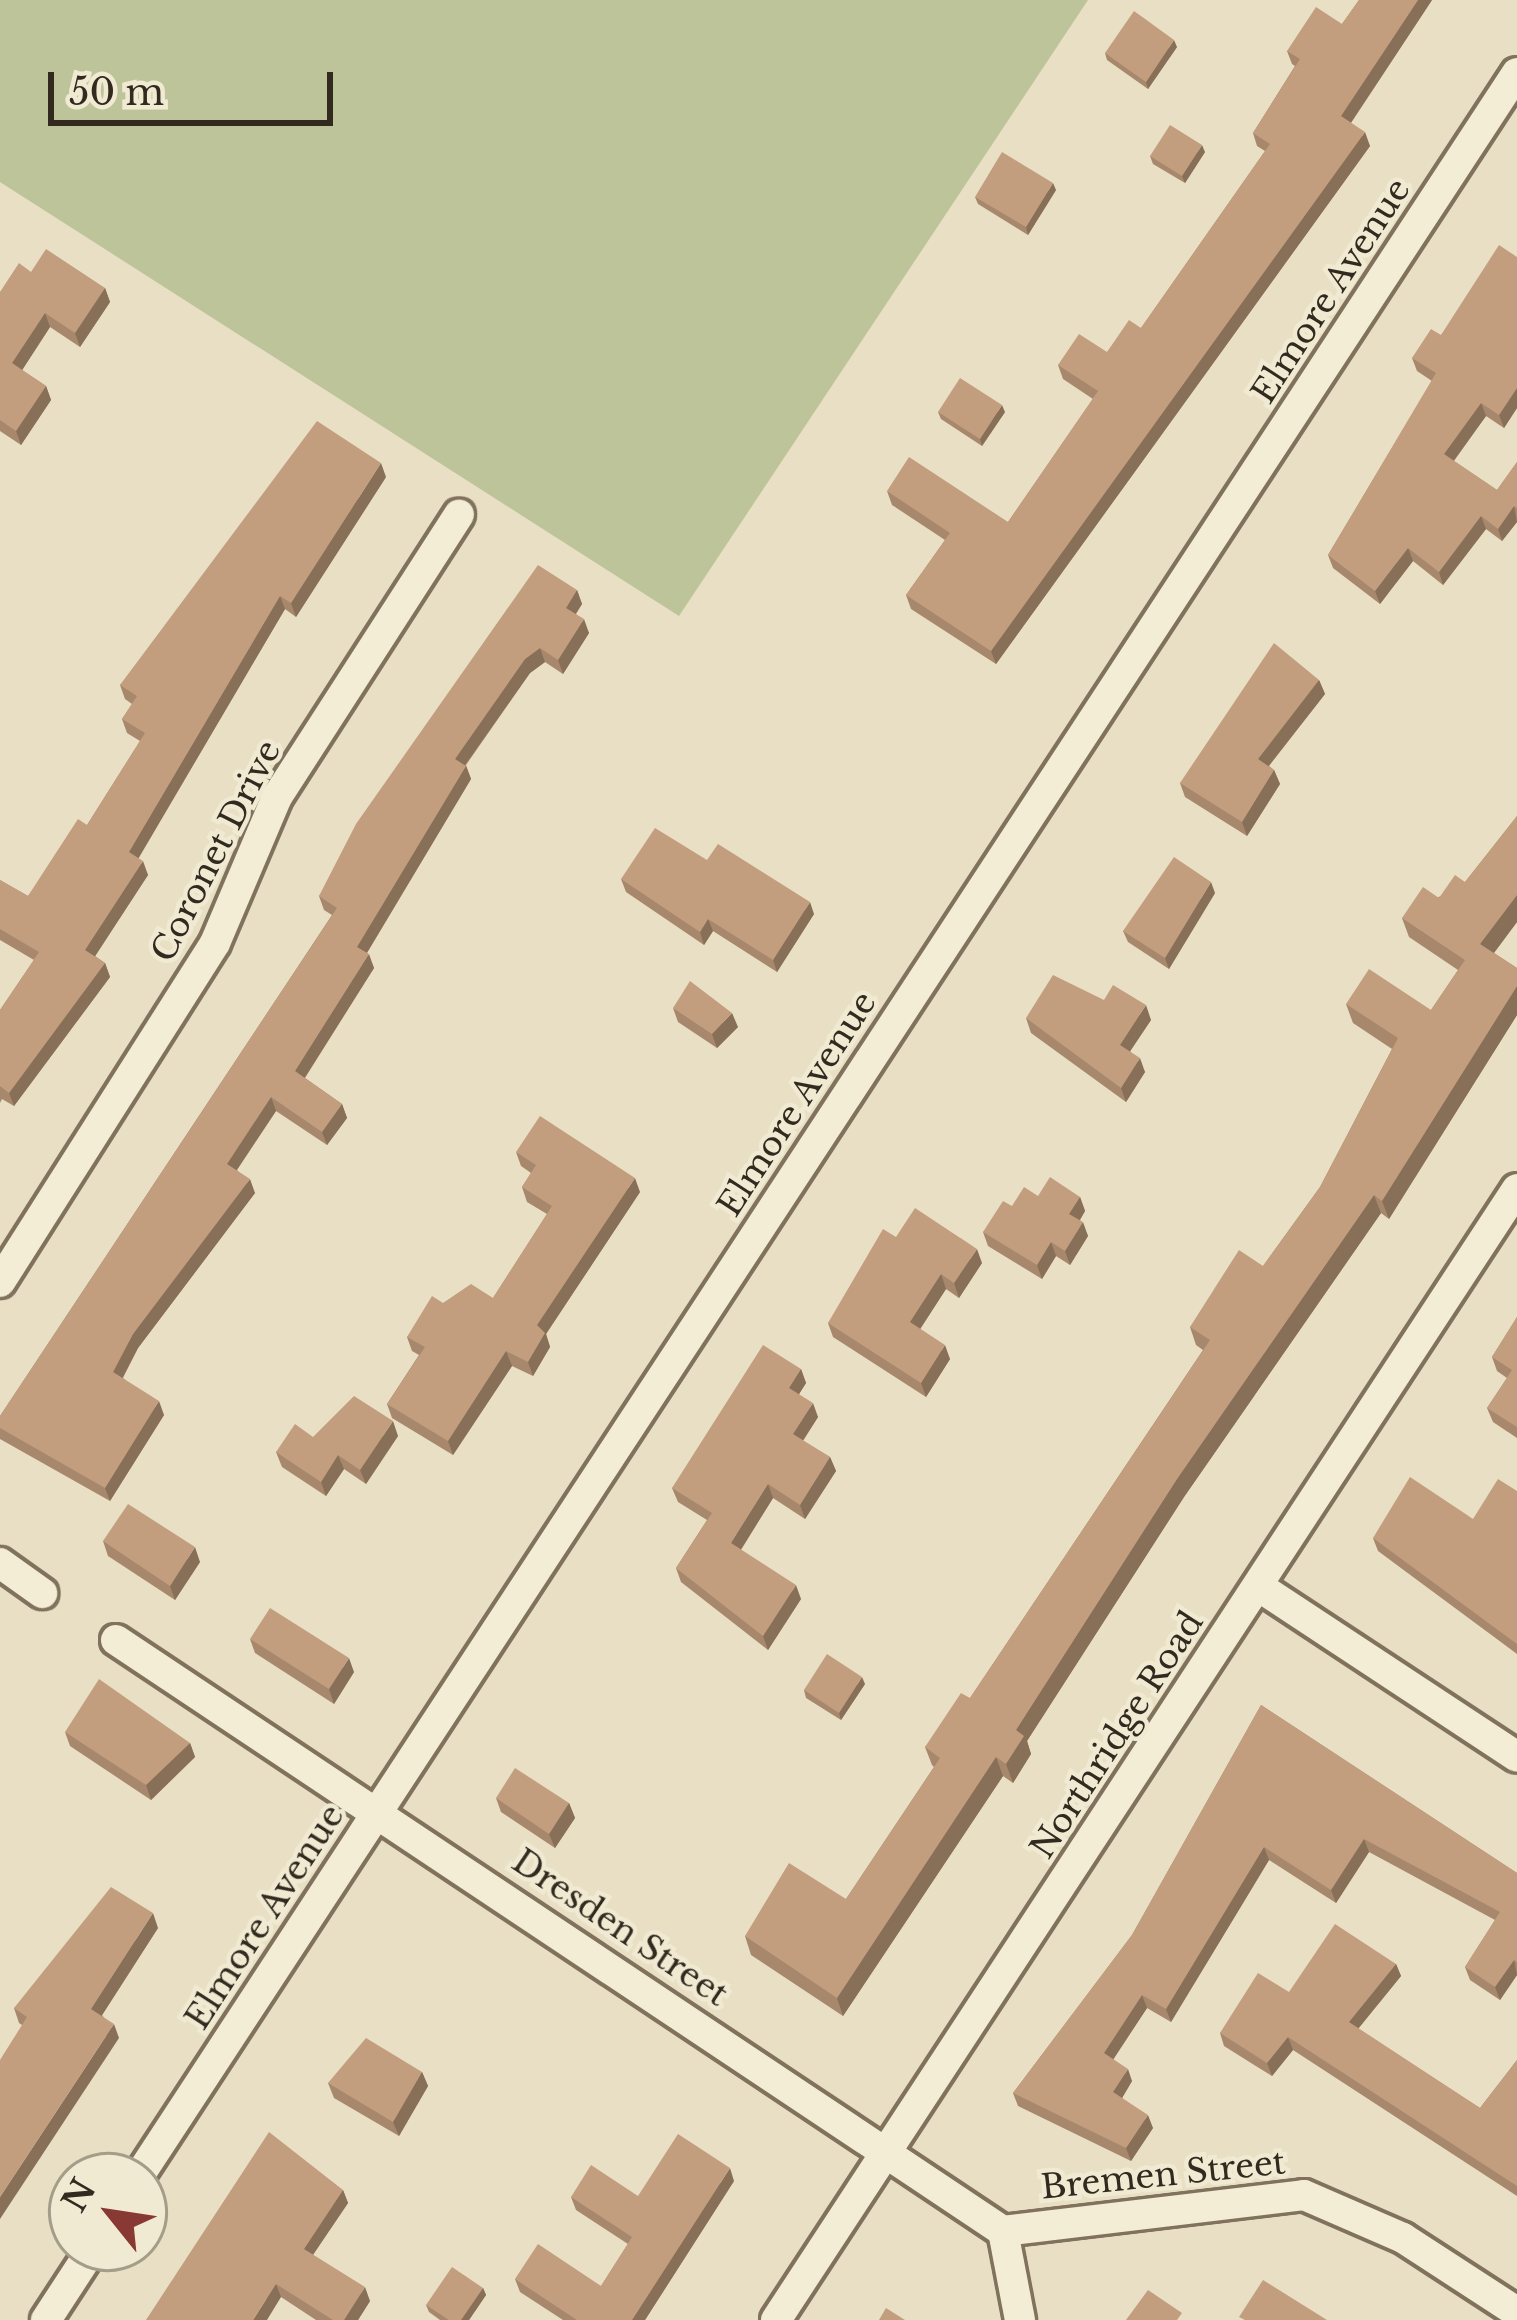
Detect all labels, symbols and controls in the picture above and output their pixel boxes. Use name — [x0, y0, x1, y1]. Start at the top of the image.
scale bar — [54, 48, 339, 122]
text: 50 m — [69, 70, 164, 115]
street label: Elmore Avenue — [1243, 171, 1419, 411]
street label: Coronet Drive — [143, 734, 289, 968]
street label: Elmore Avenue — [709, 984, 885, 1224]
street label: Northridge Road — [1022, 1604, 1212, 1866]
street label: Elmore Avenue — [177, 1797, 353, 2037]
street label: Dresden Street — [505, 1841, 735, 2015]
street label: Bremen Street — [1039, 2142, 1287, 2208]
north arrow — [48, 2152, 168, 2272]
text: N — [53, 2172, 104, 2219]

